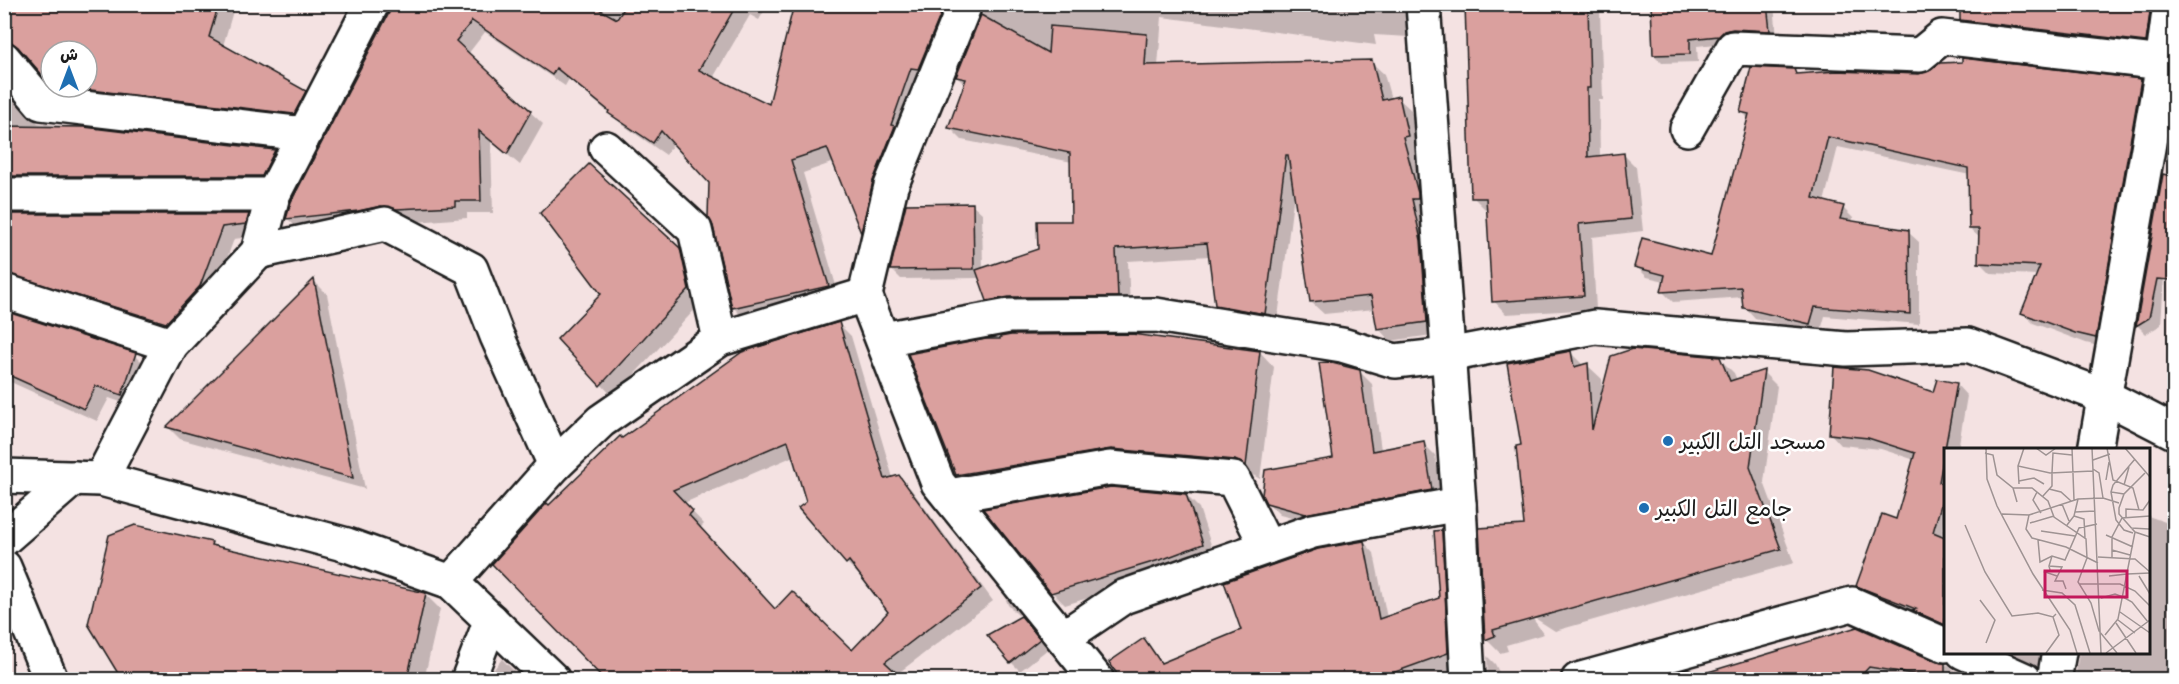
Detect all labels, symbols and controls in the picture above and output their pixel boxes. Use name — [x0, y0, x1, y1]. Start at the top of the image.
north arrow — [39, 39, 99, 99]
text: ش — [60, 44, 78, 65]
place label: مسجد التل الكبير — [1678, 427, 1826, 456]
marker: مسجد التل الكبير — [1661, 434, 1675, 448]
inset map — [1944, 448, 2149, 654]
place label: جامع التل الكبير — [1654, 494, 1792, 525]
marker: جامع التل الكبير — [1637, 501, 1651, 515]

